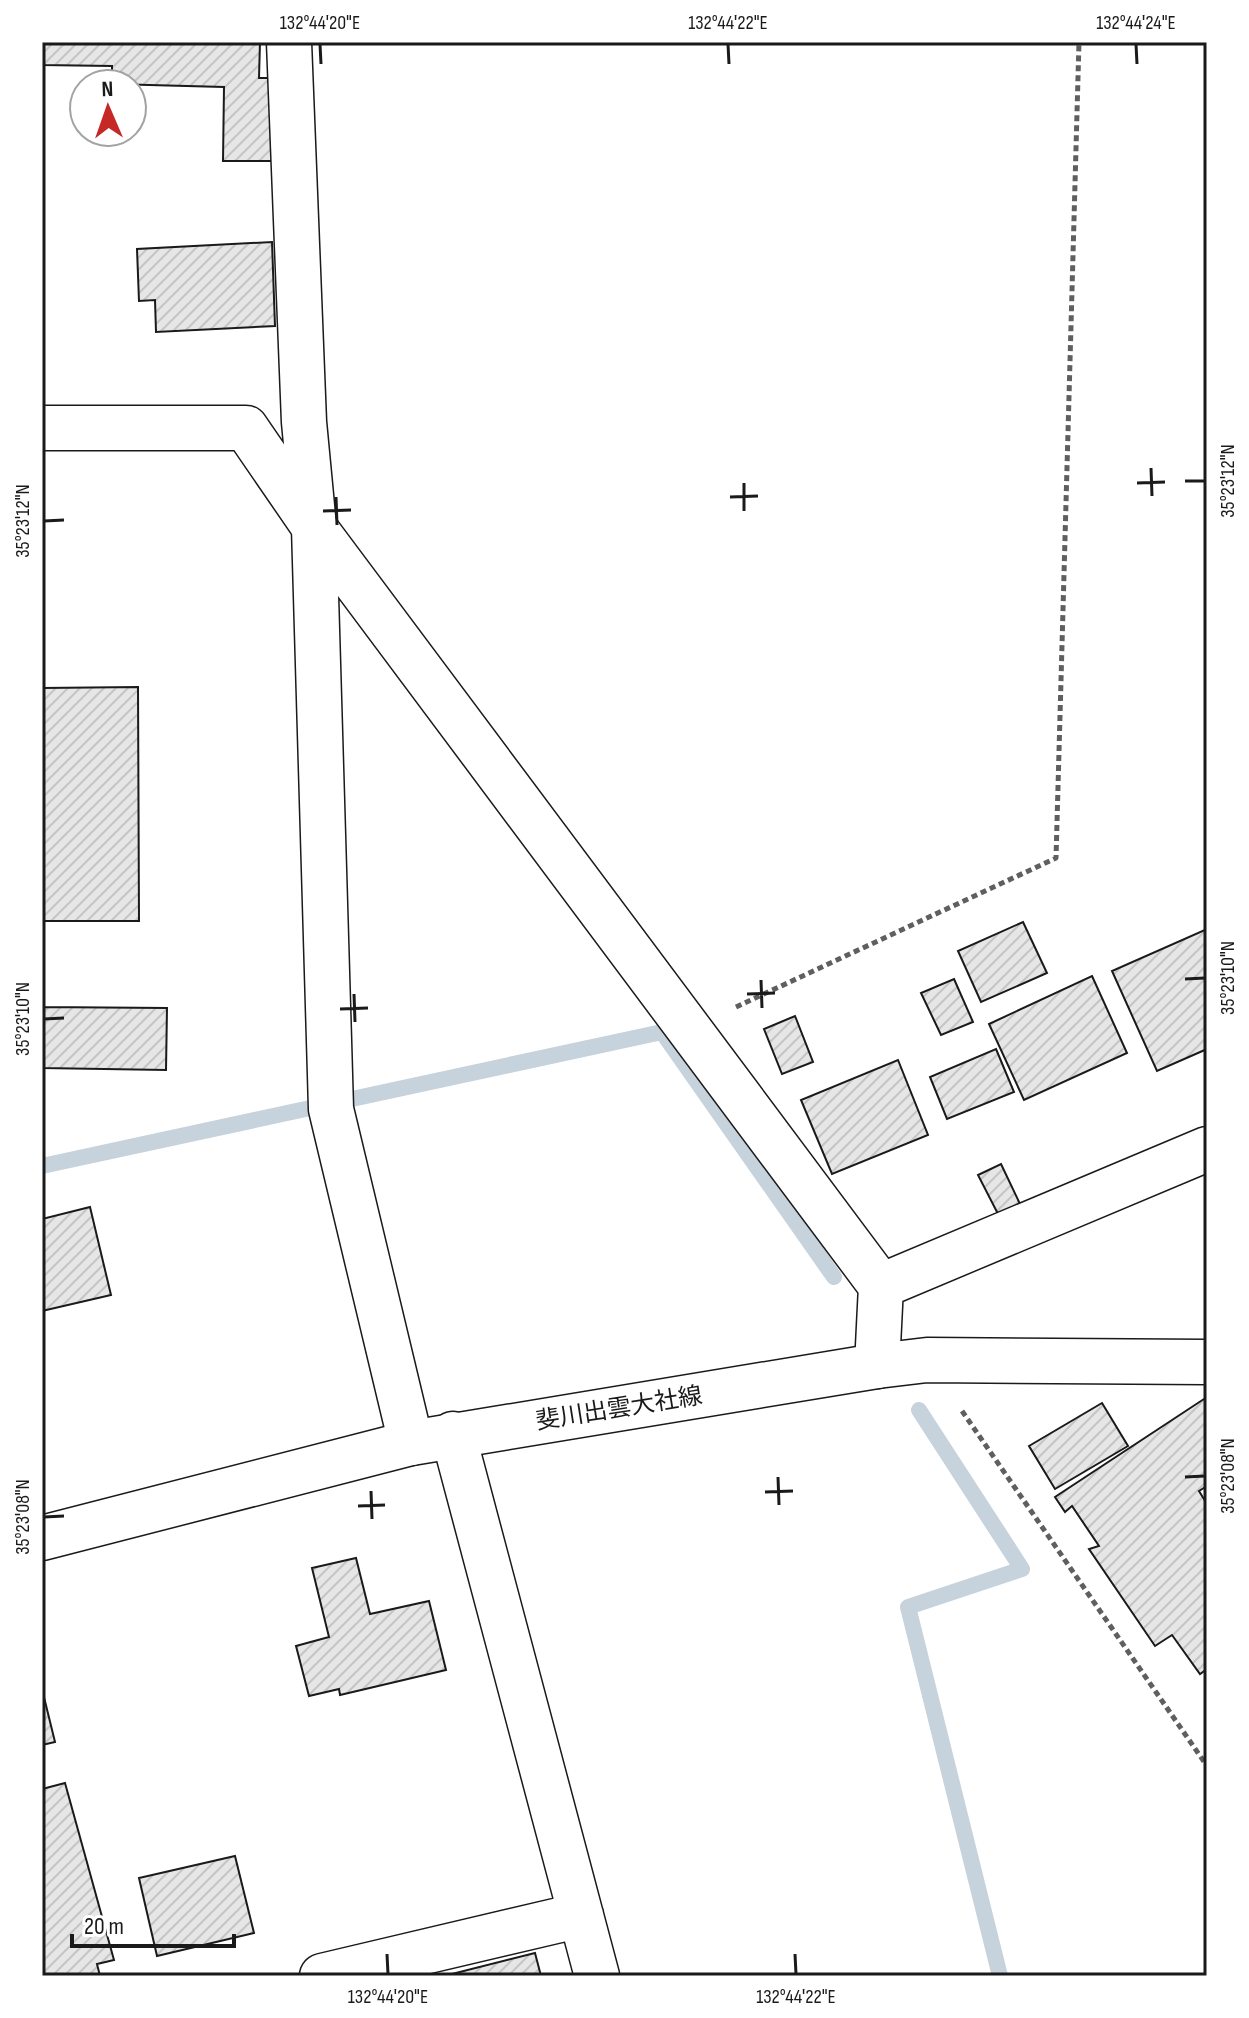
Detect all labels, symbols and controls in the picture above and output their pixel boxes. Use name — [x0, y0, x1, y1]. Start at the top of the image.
text: 132°44'20"E — [280, 11, 360, 35]
text: 132°44'22"E — [688, 11, 768, 35]
text: 132°44'24"E — [1096, 11, 1176, 35]
north arrow — [68, 68, 148, 148]
text: N — [101, 76, 114, 103]
text: 35°23'12"N — [1216, 444, 1240, 518]
text: 35°23'12"N — [11, 484, 35, 558]
text: 35°23'10"N — [1216, 941, 1240, 1015]
text: 35°23'10"N — [11, 982, 35, 1056]
street label: 斐川出雲大社線 — [534, 1381, 704, 1436]
text: 35°23'08"N — [1216, 1438, 1240, 1514]
text: 35°23'08"N — [11, 1479, 35, 1555]
scale bar — [72, 1898, 234, 1948]
text: 20 m — [84, 1912, 124, 1941]
text: 132°44'20"E — [348, 1985, 428, 2009]
text: 132°44'22"E — [756, 1985, 836, 2009]

